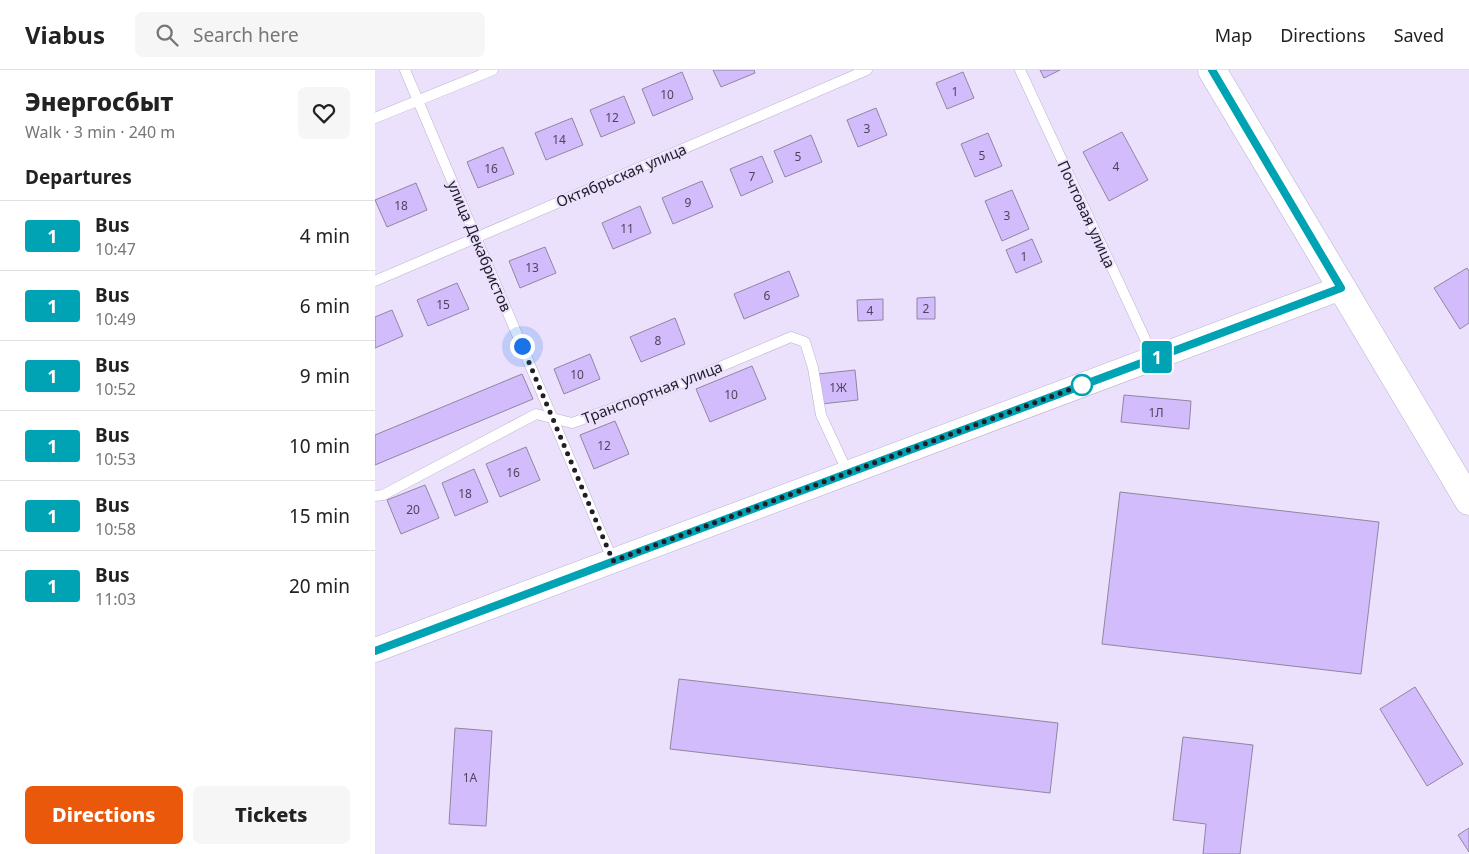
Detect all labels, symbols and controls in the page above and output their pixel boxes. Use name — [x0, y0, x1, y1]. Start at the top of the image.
search box — [135, 12, 485, 57]
text: Viabus — [25, 18, 105, 51]
icon: search — [153, 21, 181, 49]
text: Search here — [193, 22, 299, 48]
text: Map — [1215, 23, 1252, 47]
text: Directions — [1280, 23, 1366, 47]
text: Saved — [1394, 23, 1444, 47]
house number: 1 — [952, 83, 958, 100]
text: Энергосбыт — [25, 85, 173, 118]
house number: 10 — [660, 86, 674, 103]
button: heart — [298, 87, 350, 139]
house number: 12 — [605, 109, 619, 126]
house number: 3 — [864, 120, 871, 137]
text: Walk · 3 min · 240 m — [25, 121, 175, 143]
house number: 14 — [552, 131, 566, 148]
street label: Октябрьская улица — [553, 138, 689, 212]
house number: 5 — [979, 147, 986, 164]
house number: 5 — [795, 148, 802, 165]
street label: Почтовая улица — [1053, 157, 1121, 271]
house number: 4 — [1113, 158, 1120, 175]
house number: 16 — [484, 160, 498, 177]
text: Departures — [25, 164, 132, 190]
house number: 7 — [749, 168, 756, 185]
street label: улица Декабристов — [443, 177, 517, 315]
house number: 9 — [685, 194, 692, 211]
house number: 18 — [394, 197, 408, 214]
house number: 3 — [1004, 207, 1011, 224]
text: Bus — [95, 212, 130, 238]
house number: 11 — [620, 220, 634, 237]
text: 4 min — [300, 223, 350, 249]
text: 1 — [47, 224, 58, 248]
text: 10:47 — [95, 238, 136, 260]
house number: 1 — [1021, 248, 1027, 265]
house number: 13 — [525, 259, 539, 276]
text: Bus — [95, 282, 130, 308]
house number: 6 — [764, 287, 771, 304]
text: 6 min — [300, 293, 350, 319]
text: 1 — [47, 294, 58, 318]
house number: 15 — [436, 296, 450, 313]
house number: 2 — [923, 300, 930, 317]
house number: 4 — [867, 302, 874, 319]
text: 10:49 — [95, 308, 136, 330]
house number: 8 — [655, 332, 662, 349]
your location — [510, 334, 535, 359]
line badge: 1 — [1141, 341, 1173, 373]
text: 1 — [1152, 345, 1162, 369]
text: Bus — [95, 352, 130, 378]
street label: Транспортная улица — [579, 356, 725, 428]
text: 9 min — [300, 363, 350, 389]
text: 1 — [47, 364, 58, 388]
house number: 10 — [570, 366, 584, 383]
unlabelled marker — [1071, 374, 1093, 396]
text: 10:52 — [95, 378, 136, 400]
house number: 1Ж — [829, 379, 847, 396]
house number: 10 — [724, 386, 738, 403]
house number: 1Л — [1148, 404, 1164, 421]
text: Bus — [95, 422, 130, 448]
text: 10 min — [289, 433, 350, 459]
text: 1 — [47, 434, 58, 458]
house number: 12 — [597, 437, 611, 454]
text: 10:53 — [95, 448, 136, 470]
house number: 16 — [506, 464, 520, 481]
house number: 18 — [458, 485, 472, 502]
text: Bus — [95, 492, 130, 518]
house number: 20 — [406, 501, 420, 518]
text: 15 min — [289, 503, 350, 529]
text: 1 — [47, 504, 58, 528]
text: 10:58 — [95, 518, 136, 540]
text: Bus — [95, 562, 130, 588]
text: 20 min — [289, 573, 350, 599]
text: 1 — [47, 574, 58, 598]
text: 11:03 — [95, 588, 136, 610]
house number: 1А — [463, 769, 478, 786]
button: Directions — [25, 786, 183, 844]
button: Tickets — [193, 786, 350, 844]

